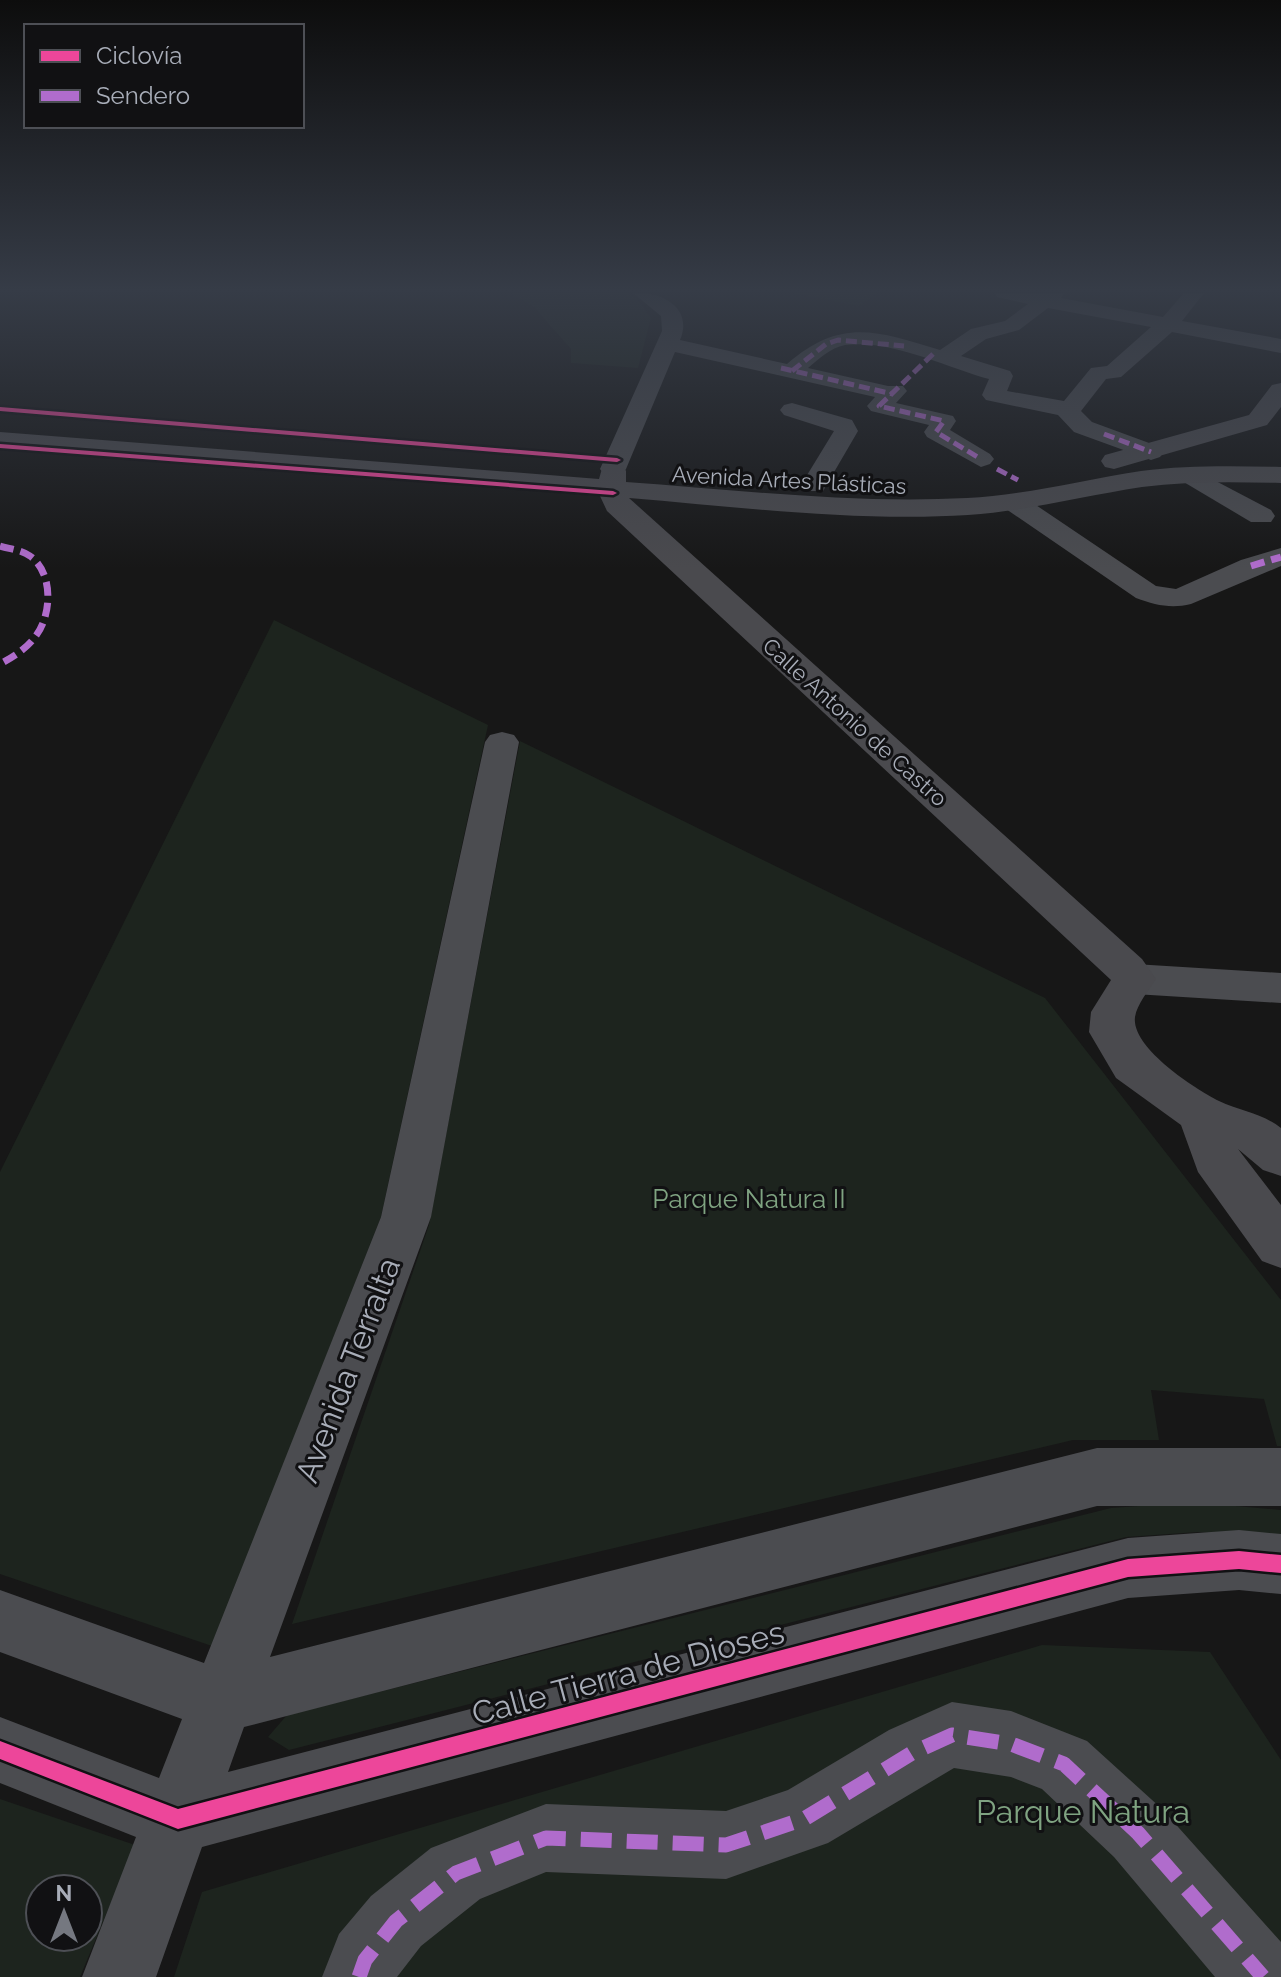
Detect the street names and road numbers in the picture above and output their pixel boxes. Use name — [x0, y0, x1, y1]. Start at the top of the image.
street label: Avenida Artes Plásticas — [671, 461, 907, 499]
street label: Calle Antonio de Castro — [758, 632, 952, 812]
street label: Avenida Terralta — [288, 1252, 407, 1487]
street label: Calle Tierra de Dioses — [468, 1613, 788, 1732]

